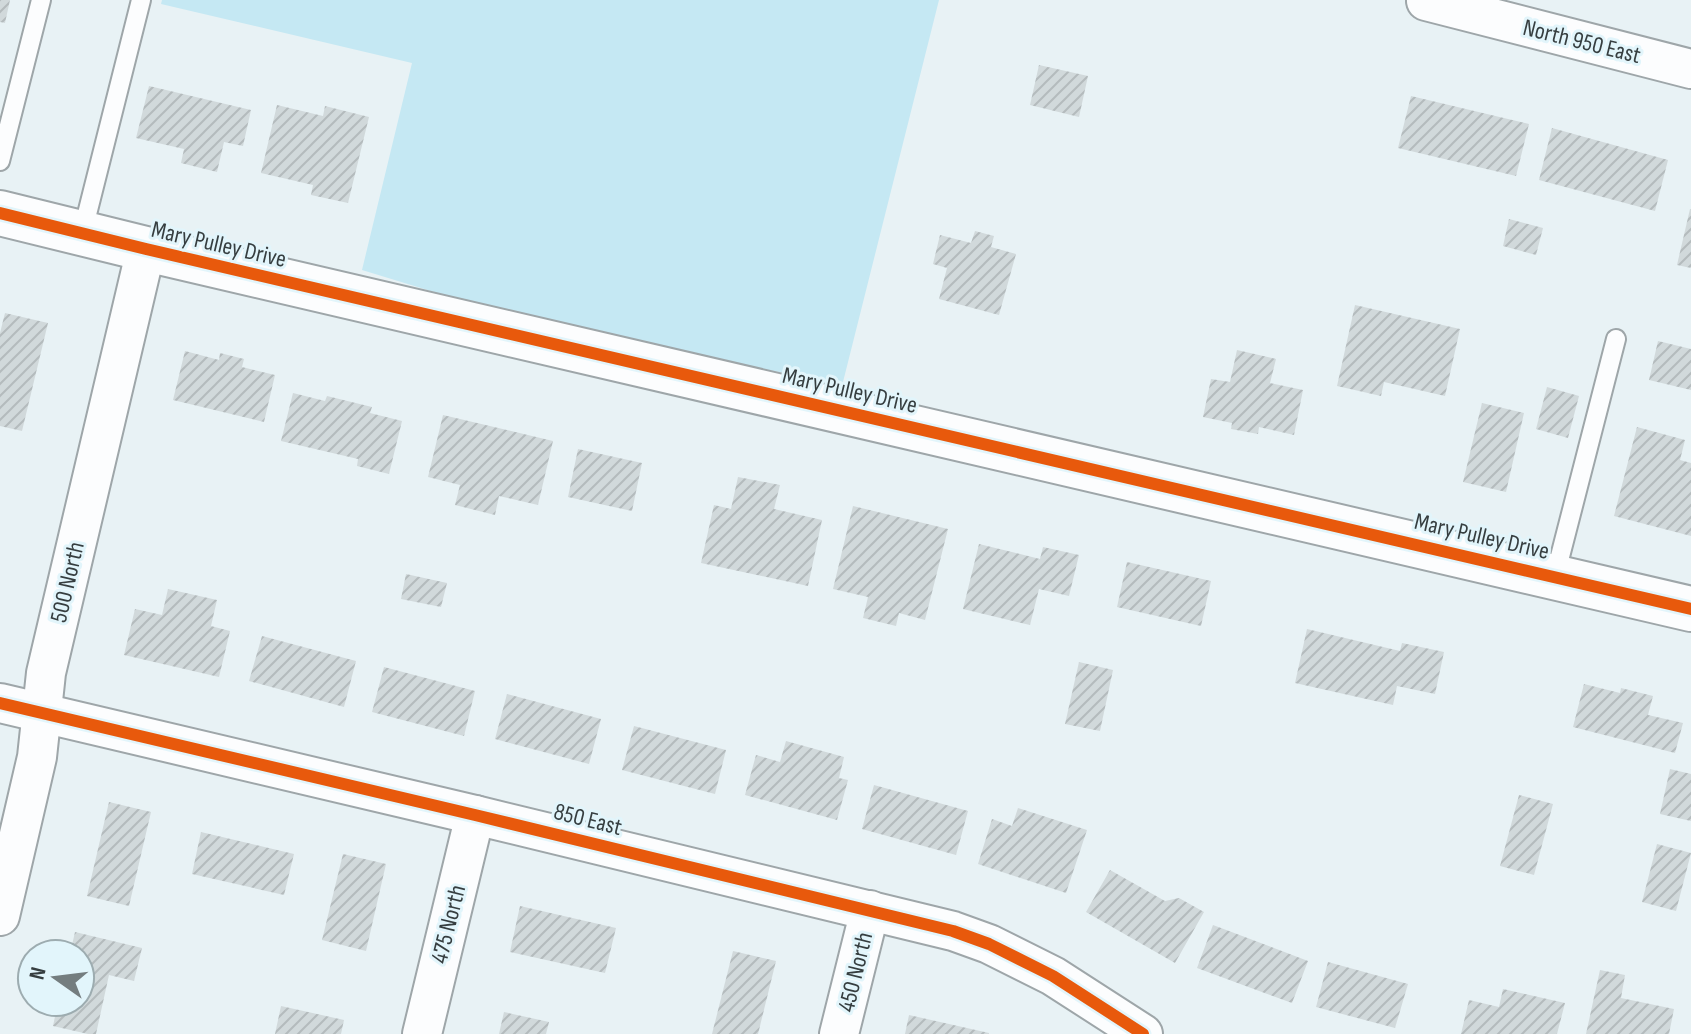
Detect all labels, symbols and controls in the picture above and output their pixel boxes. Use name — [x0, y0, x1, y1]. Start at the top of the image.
street label: North 950 East — [1520, 13, 1644, 70]
street label: Mary Pulley Drive — [149, 215, 289, 274]
street label: Mary Pulley Drive — [780, 361, 920, 420]
street label: Mary Pulley Drive — [1412, 507, 1552, 566]
street label: 500 North — [44, 539, 91, 625]
street label: 850 East — [551, 797, 625, 842]
street label: 475 North — [425, 882, 472, 966]
street label: 450 North — [832, 929, 879, 1015]
north arrow — [16, 938, 96, 1018]
text: N — [24, 965, 53, 982]

